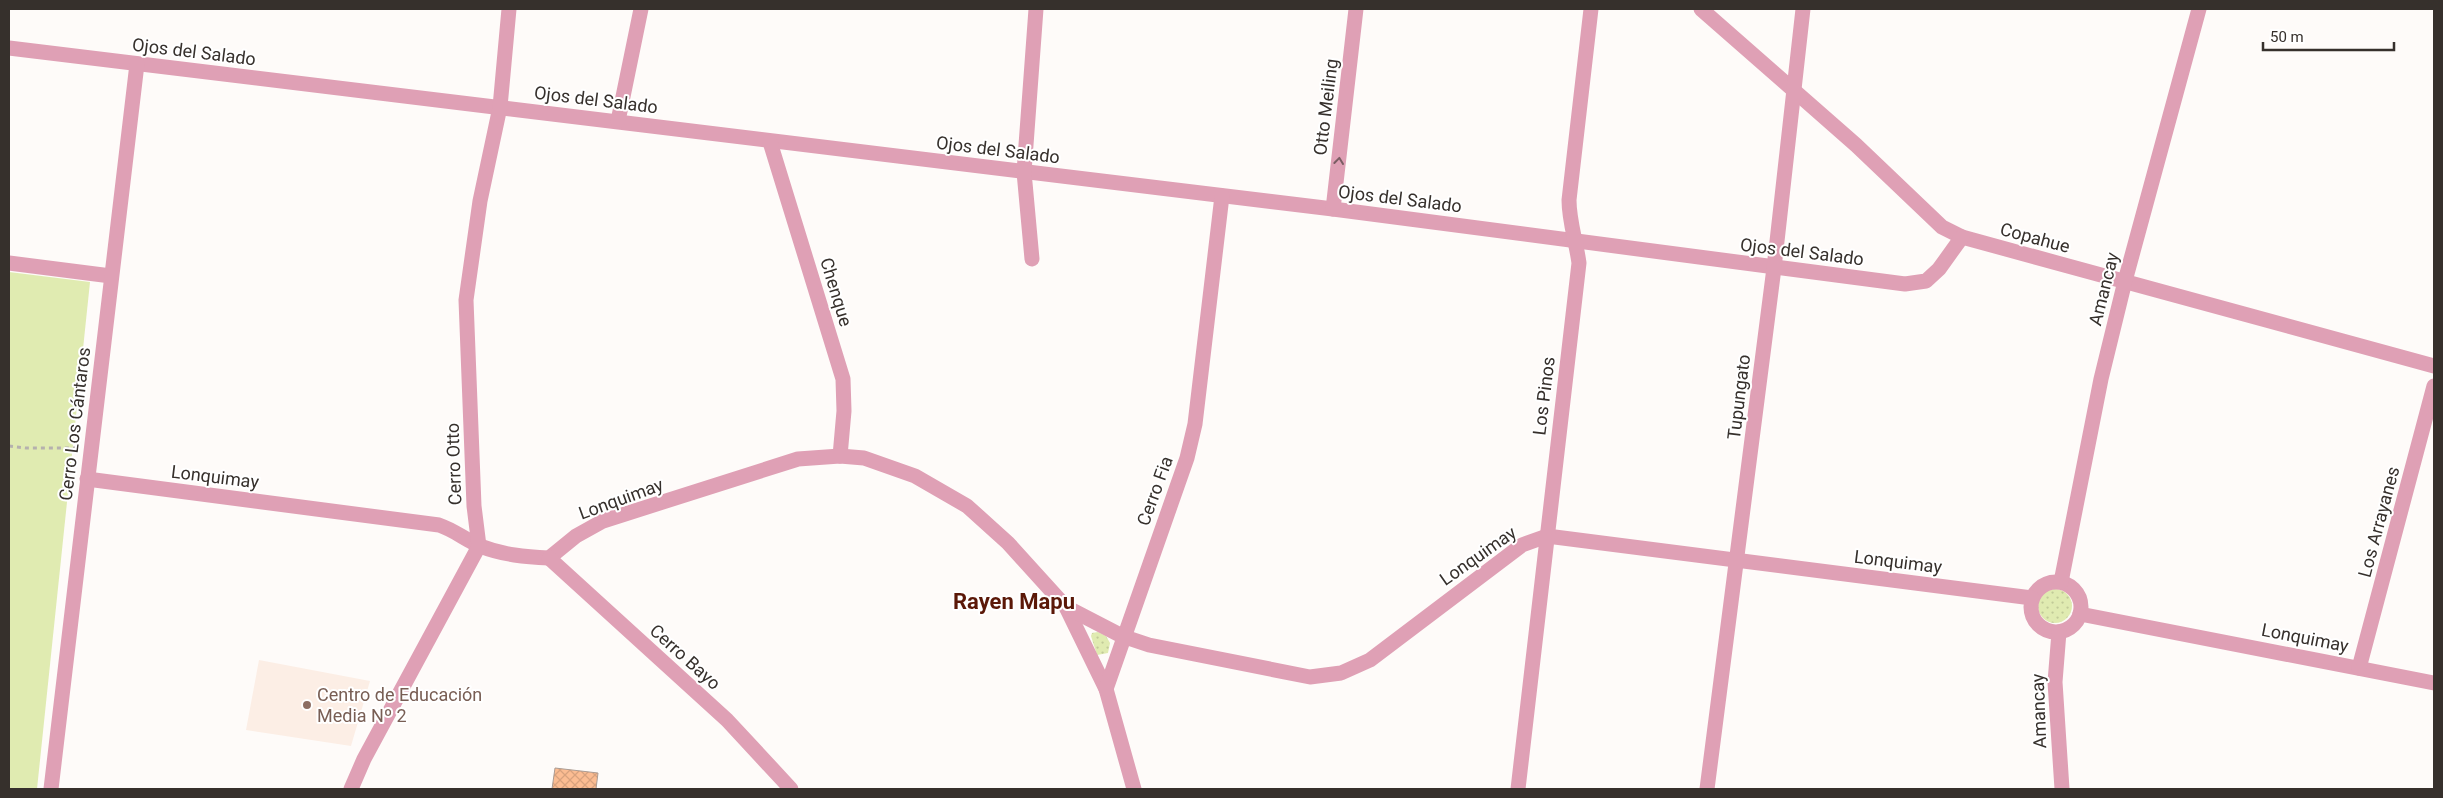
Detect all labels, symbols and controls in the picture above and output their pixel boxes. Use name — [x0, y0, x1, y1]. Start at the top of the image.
scale bar — [2263, 20, 2394, 52]
text: 50 m — [2270, 28, 2304, 46]
street label: Ojos del Salado — [131, 34, 257, 70]
street label: Otto Meiling — [1309, 57, 1342, 156]
street label: Ojos del Salado — [533, 82, 659, 118]
street label: Ojos del Salado — [935, 132, 1061, 168]
one-way arrow — [1333, 157, 1344, 165]
street label: Ojos del Salado — [1337, 181, 1463, 217]
street label: Copahue — [1998, 218, 2072, 257]
street label: Ojos del Salado — [1739, 234, 1865, 270]
street label: Amancay — [2084, 250, 2123, 328]
street label: Chenque — [816, 255, 857, 329]
street label: Cerro Los Cántaros — [55, 346, 94, 502]
street label: Tupungato — [1723, 353, 1754, 441]
street label: Los Pinos — [1528, 355, 1559, 436]
street label: Cerro Otto — [442, 423, 465, 505]
street label: Cerro Fia — [1132, 453, 1177, 528]
street label: Lonquimay — [170, 461, 261, 492]
street label: Los Arrayanes — [2354, 464, 2403, 580]
street label: Lonquimay — [576, 473, 666, 524]
street label: Lonquimay — [1435, 521, 1520, 590]
street label: Lonquimay — [1853, 546, 1944, 577]
district label: Rayen Mapu — [953, 589, 1075, 614]
street label: Lonquimay — [2260, 619, 2351, 656]
street label: Cerro Bayo — [646, 620, 725, 694]
street label: Amancay — [2027, 673, 2050, 749]
place label: Centro de Educación Media Nº 2 — [317, 684, 482, 726]
marker: Centro de Educación Media Nº 2 — [301, 699, 313, 711]

